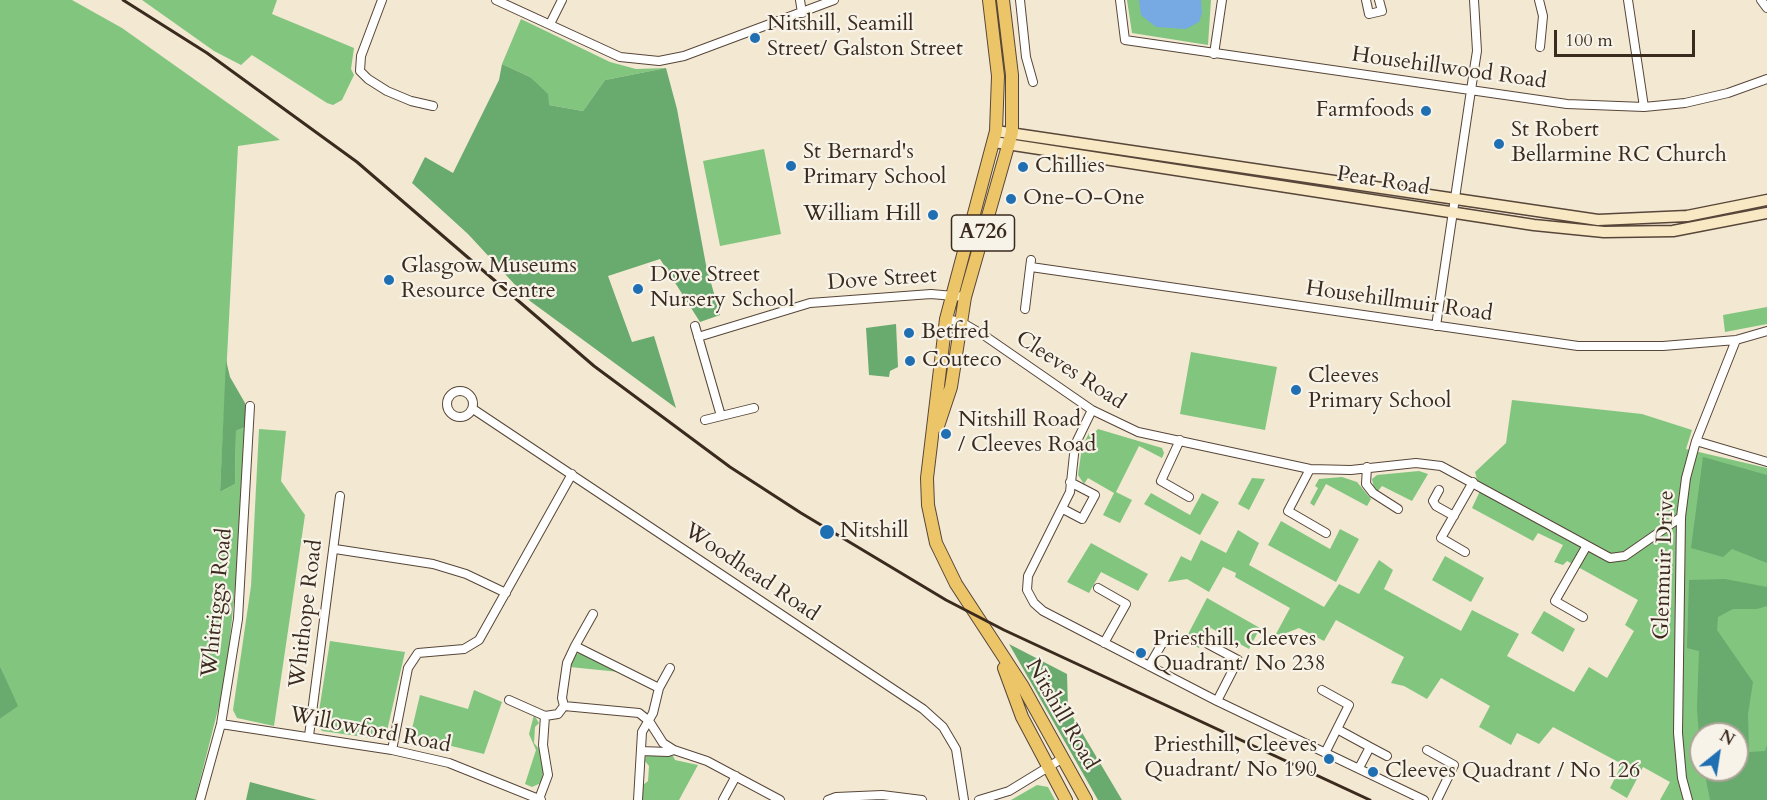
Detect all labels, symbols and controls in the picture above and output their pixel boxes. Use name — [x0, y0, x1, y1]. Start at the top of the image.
place label: Nitshill, Seamill Street/ Galston Street — [767, 12, 963, 63]
scale bar — [1557, 18, 1698, 56]
text: 100 m — [1565, 28, 1613, 53]
marker: Nitshill, Seamill Street/ Galston Street — [748, 31, 762, 45]
street label: Househillwood Road — [1350, 42, 1548, 96]
place label: Farmfoods — [1316, 98, 1414, 124]
marker: Farmfoods — [1419, 104, 1433, 118]
place label: St Robert Bellarmine RC Church — [1511, 118, 1727, 170]
marker: St Robert Bellarmine RC Church — [1492, 137, 1506, 151]
place label: St Bernard's Primary School — [803, 140, 946, 192]
place label: Chillies — [1035, 154, 1105, 180]
marker: St Bernard's Primary School — [784, 159, 798, 173]
marker: Chillies — [1016, 160, 1030, 174]
street label: Peat Road — [1335, 162, 1431, 202]
place label: One-O-One — [1023, 186, 1145, 212]
marker: One-O-One — [1004, 192, 1018, 206]
place label: William Hill — [803, 202, 921, 228]
marker: William Hill — [926, 208, 940, 222]
road number: A726 — [952, 215, 1014, 251]
place label: Glasgow Museums Resource Centre — [401, 254, 577, 306]
place label: Dove Street Nursery School — [650, 263, 794, 314]
street label: Dove Street — [826, 263, 938, 297]
marker: Glasgow Museums Resource Centre — [382, 273, 396, 287]
street label: Househillmuir Road — [1304, 276, 1494, 328]
marker: Dove Street Nursery School — [631, 282, 645, 296]
place label: Betfred — [921, 320, 989, 346]
marker: Betfred — [902, 326, 916, 340]
street label: Cleeves Road — [1010, 326, 1130, 416]
place label: Couteco — [922, 348, 1002, 374]
marker: Couteco — [903, 354, 917, 368]
place label: Cleeves Primary School — [1308, 364, 1451, 416]
marker: Cleeves Primary School — [1289, 383, 1303, 397]
place label: Nitshill Road / Cleeves Road — [958, 408, 1096, 460]
marker: Nitshill Road / Cleeves Road — [939, 427, 953, 441]
street label: Glenmuir Drive — [1649, 490, 1681, 640]
street label: Woodhead Road — [678, 518, 824, 628]
place label: Nitshill — [840, 519, 909, 545]
marker: Nitshill — [818, 523, 836, 541]
street label: Whitriggs Road — [197, 527, 239, 679]
street label: Whithope Road — [285, 538, 329, 690]
place label: Priesthill, Cleeves Quadrant/ No 238 — [1153, 627, 1326, 678]
marker: Priesthill, Cleeves Quadrant/ No 238 — [1134, 646, 1148, 660]
street label: Nitshill Road — [1019, 655, 1103, 775]
street label: Willowford Road — [287, 702, 453, 760]
north arrow — [1689, 722, 1749, 782]
text: N — [1715, 725, 1739, 751]
place label: Priesthill, Cleeves Quadrant/ No 190 — [1144, 733, 1317, 784]
marker: Priesthill, Cleeves Quadrant/ No 190 — [1322, 752, 1336, 766]
place label: Cleeves Quadrant / No 126 — [1385, 759, 1640, 785]
marker: Cleeves Quadrant / No 126 — [1366, 765, 1380, 779]

